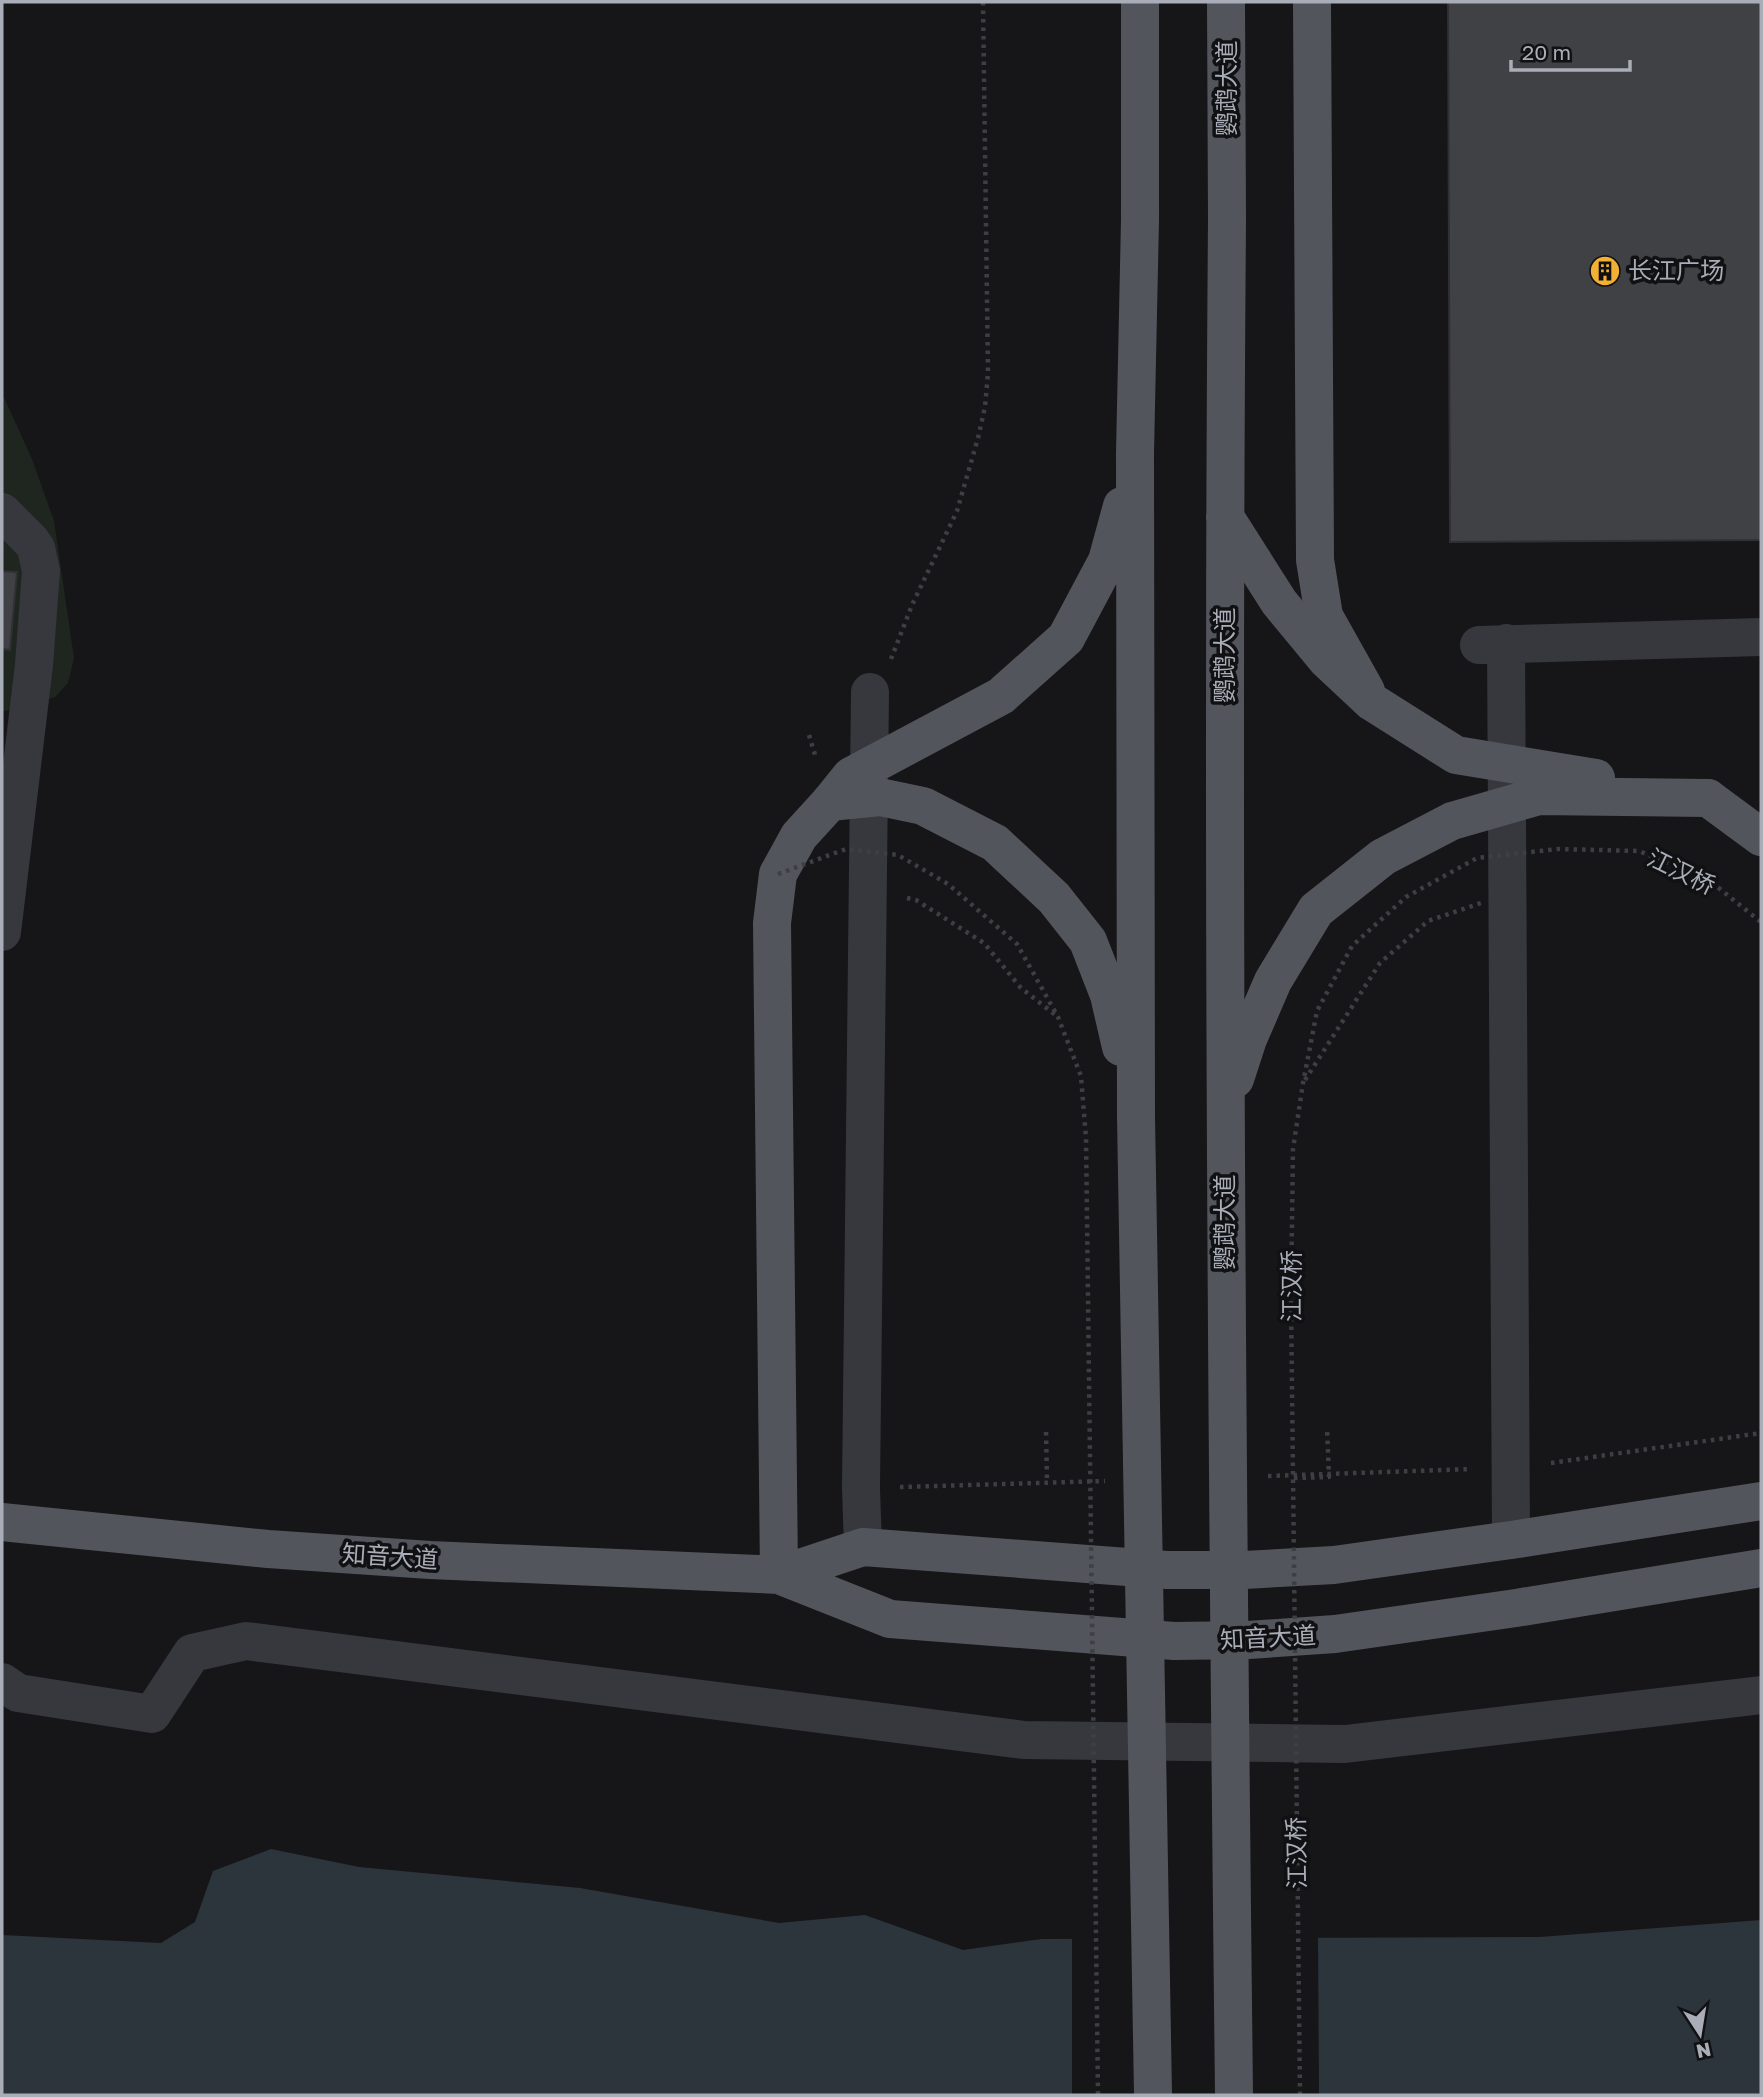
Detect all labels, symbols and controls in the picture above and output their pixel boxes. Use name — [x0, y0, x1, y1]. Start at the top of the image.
scale bar — [1511, 28, 1630, 72]
text: 20 m — [1522, 39, 1571, 65]
street label: 鹦鹉大道 — [1211, 40, 1240, 136]
building icon: 长江广场 — [1588, 254, 1622, 288]
place label: 长江广场 — [1628, 255, 1724, 284]
street label: 鹦鹉大道 — [1209, 607, 1238, 703]
street label: 江汉桥 — [1643, 842, 1720, 899]
street label: 鹦鹉大道 — [1209, 1174, 1238, 1270]
street label: 江汉桥 — [1276, 1250, 1305, 1322]
street label: 知音大道 — [341, 1538, 439, 1573]
street label: 知音大道 — [1219, 1620, 1317, 1653]
street label: 江汉桥 — [1280, 1817, 1311, 1889]
north arrow — [1665, 1999, 1735, 2069]
text: N — [1694, 2038, 1713, 2064]

